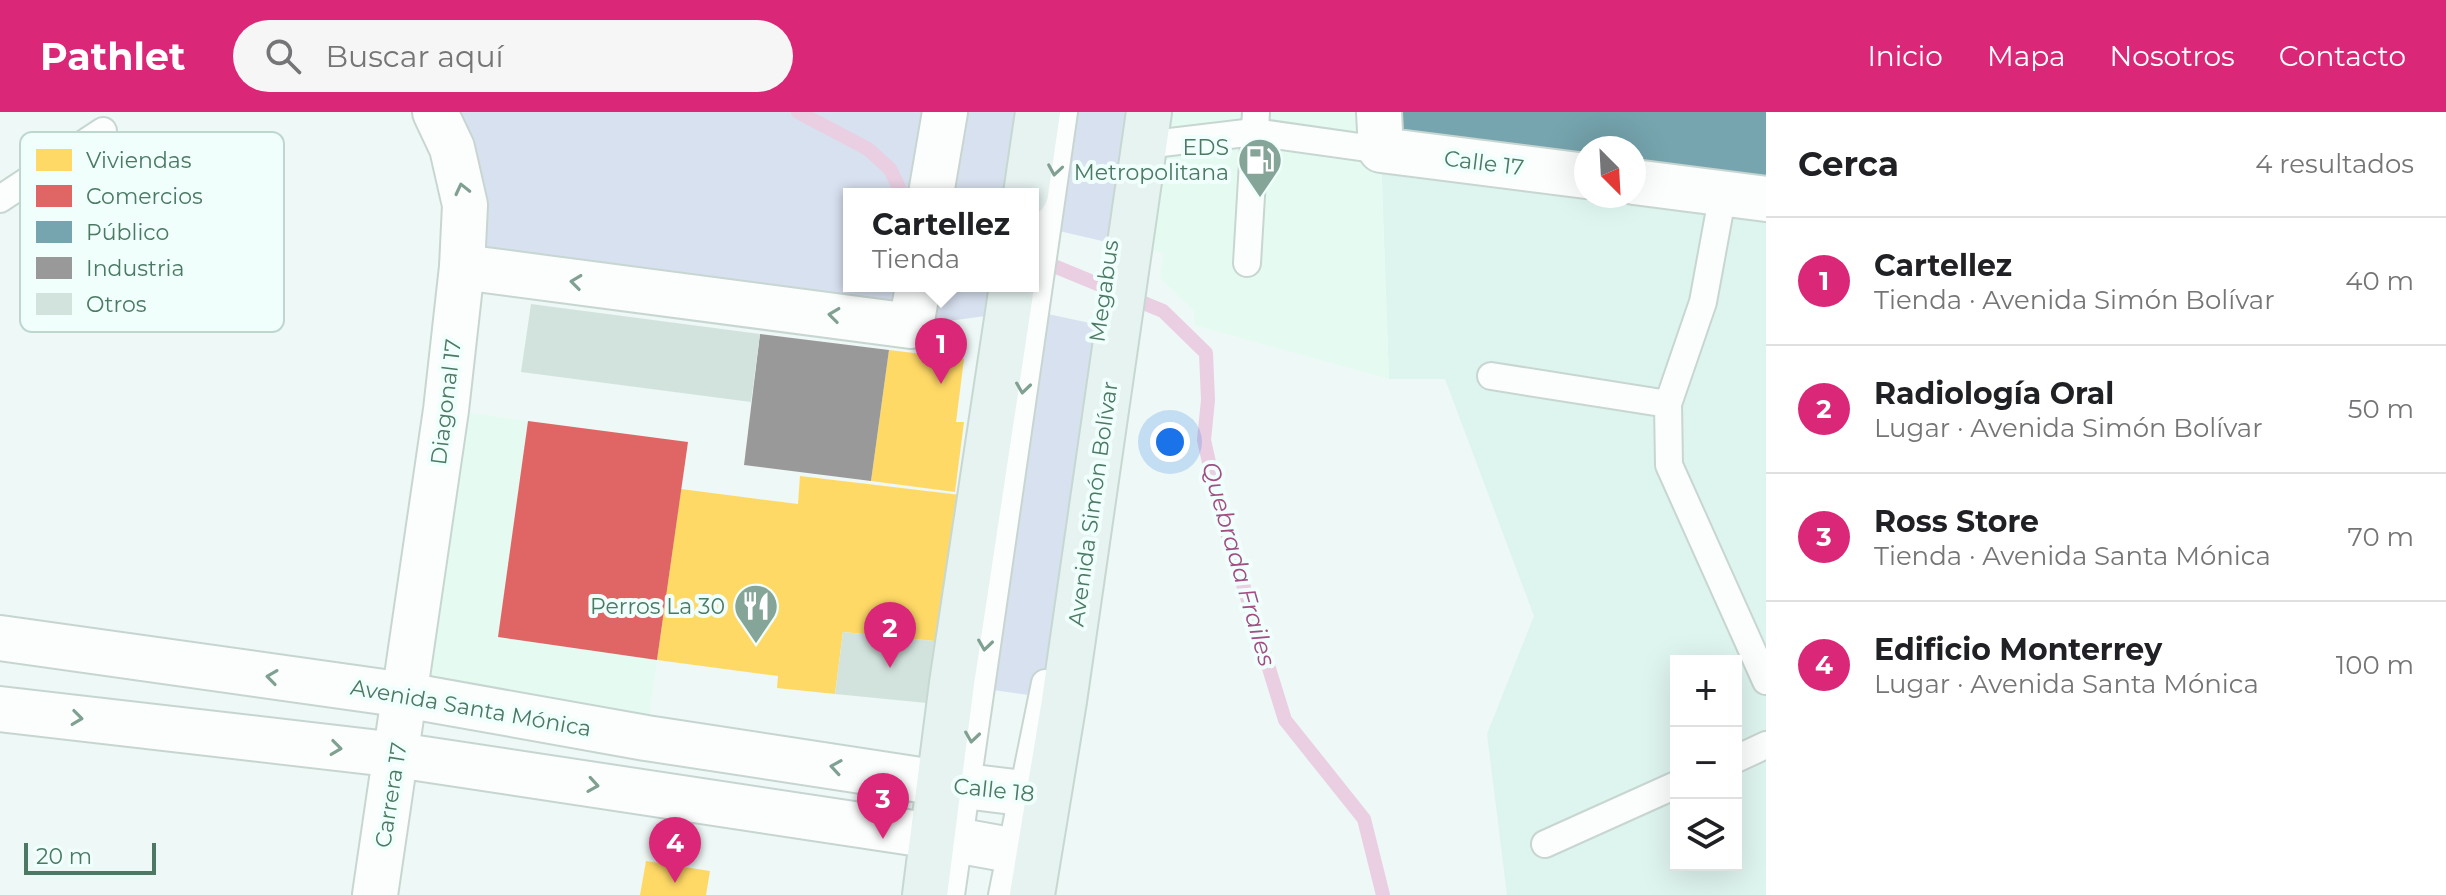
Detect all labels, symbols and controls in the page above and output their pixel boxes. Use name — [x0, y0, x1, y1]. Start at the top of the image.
search box — [233, 20, 793, 92]
text: Pathlet — [40, 33, 185, 80]
icon: search — [261, 34, 305, 78]
text: Buscar aquí — [325, 38, 504, 75]
text: Inicio — [1867, 39, 1943, 73]
text: Mapa — [1987, 39, 2066, 73]
text: Nosotros — [2110, 39, 2235, 73]
text: Contacto — [2279, 39, 2406, 73]
legend — [20, 132, 284, 332]
place label: EDS Metropolitana — [1074, 134, 1229, 186]
fuel station icon: EDS Metropolitana — [1236, 136, 1284, 199]
north arrow — [1574, 136, 1646, 208]
text: Cerca — [1798, 143, 1899, 185]
street label: Calle 17 — [1443, 145, 1525, 181]
text: Viviendas — [86, 147, 192, 174]
text: 4 resultados — [2255, 148, 2414, 180]
one-way arrow — [1047, 163, 1064, 177]
text: Comercios — [86, 183, 203, 210]
one-way arrow — [454, 183, 471, 197]
popup — [843, 188, 1039, 292]
text: Cartellez — [872, 206, 1010, 243]
text: Público — [86, 219, 169, 246]
street label: Megabus — [1083, 238, 1125, 344]
text: Tienda — [872, 243, 960, 275]
text: Cartellez — [1874, 247, 2012, 284]
text: Industria — [86, 255, 184, 282]
text: 1 — [1819, 265, 1829, 297]
text: 40 m — [2345, 265, 2414, 297]
one-way arrow — [569, 274, 583, 291]
text: Tienda · Avenida Simón Bolívar — [1874, 284, 2275, 316]
text: Otros — [86, 291, 147, 318]
one-way arrow — [827, 307, 840, 324]
pin: 1 — [915, 318, 967, 384]
street label: Diagonal 17 — [425, 338, 467, 466]
text: Radiología Oral — [1874, 375, 2114, 412]
street label: Avenida Simón Bolívar — [1062, 380, 1124, 628]
one-way arrow — [1015, 381, 1032, 395]
text: 2 — [1816, 393, 1832, 425]
text: 50 m — [2348, 393, 2414, 425]
text: Lugar · Avenida Simón Bolívar — [1874, 412, 2263, 444]
your location — [1150, 422, 1190, 462]
water label: Quebrada Frailes — [1196, 459, 1282, 670]
text: Ross Store — [1874, 503, 2039, 540]
text: 3 — [1816, 521, 1832, 553]
text: 70 m — [2348, 521, 2414, 553]
text: Tienda · Avenida Santa Mónica — [1874, 540, 2271, 572]
restaurant icon: Perros La 30 — [732, 582, 780, 645]
place label: Perros La 30 — [590, 593, 725, 620]
pin: 2 — [864, 602, 916, 668]
text: Edificio Monterrey — [1874, 631, 2162, 668]
one-way arrow — [977, 638, 994, 652]
text: 4 — [1815, 649, 1833, 681]
text: 100 m — [2336, 649, 2414, 681]
map controls — [1670, 655, 1742, 871]
button: + — [1670, 655, 1742, 727]
one-way arrow — [265, 668, 278, 685]
text: Lugar · Avenida Santa Mónica — [1874, 668, 2259, 700]
street label: Avenida Santa Mónica — [348, 674, 594, 742]
one-way arrow — [71, 709, 84, 726]
button: − — [1670, 727, 1742, 799]
one-way arrow — [964, 730, 981, 744]
one-way arrow — [330, 739, 343, 756]
street label: Carrera 17 — [369, 740, 413, 850]
one-way arrow — [829, 759, 842, 776]
street label: Calle 18 — [952, 772, 1036, 808]
pin: 3 — [857, 773, 909, 839]
one-way arrow — [586, 776, 600, 793]
button: layers — [1670, 799, 1742, 871]
pin: 4 — [649, 817, 701, 883]
scale bar — [24, 839, 156, 875]
text: 20 m — [36, 843, 92, 870]

